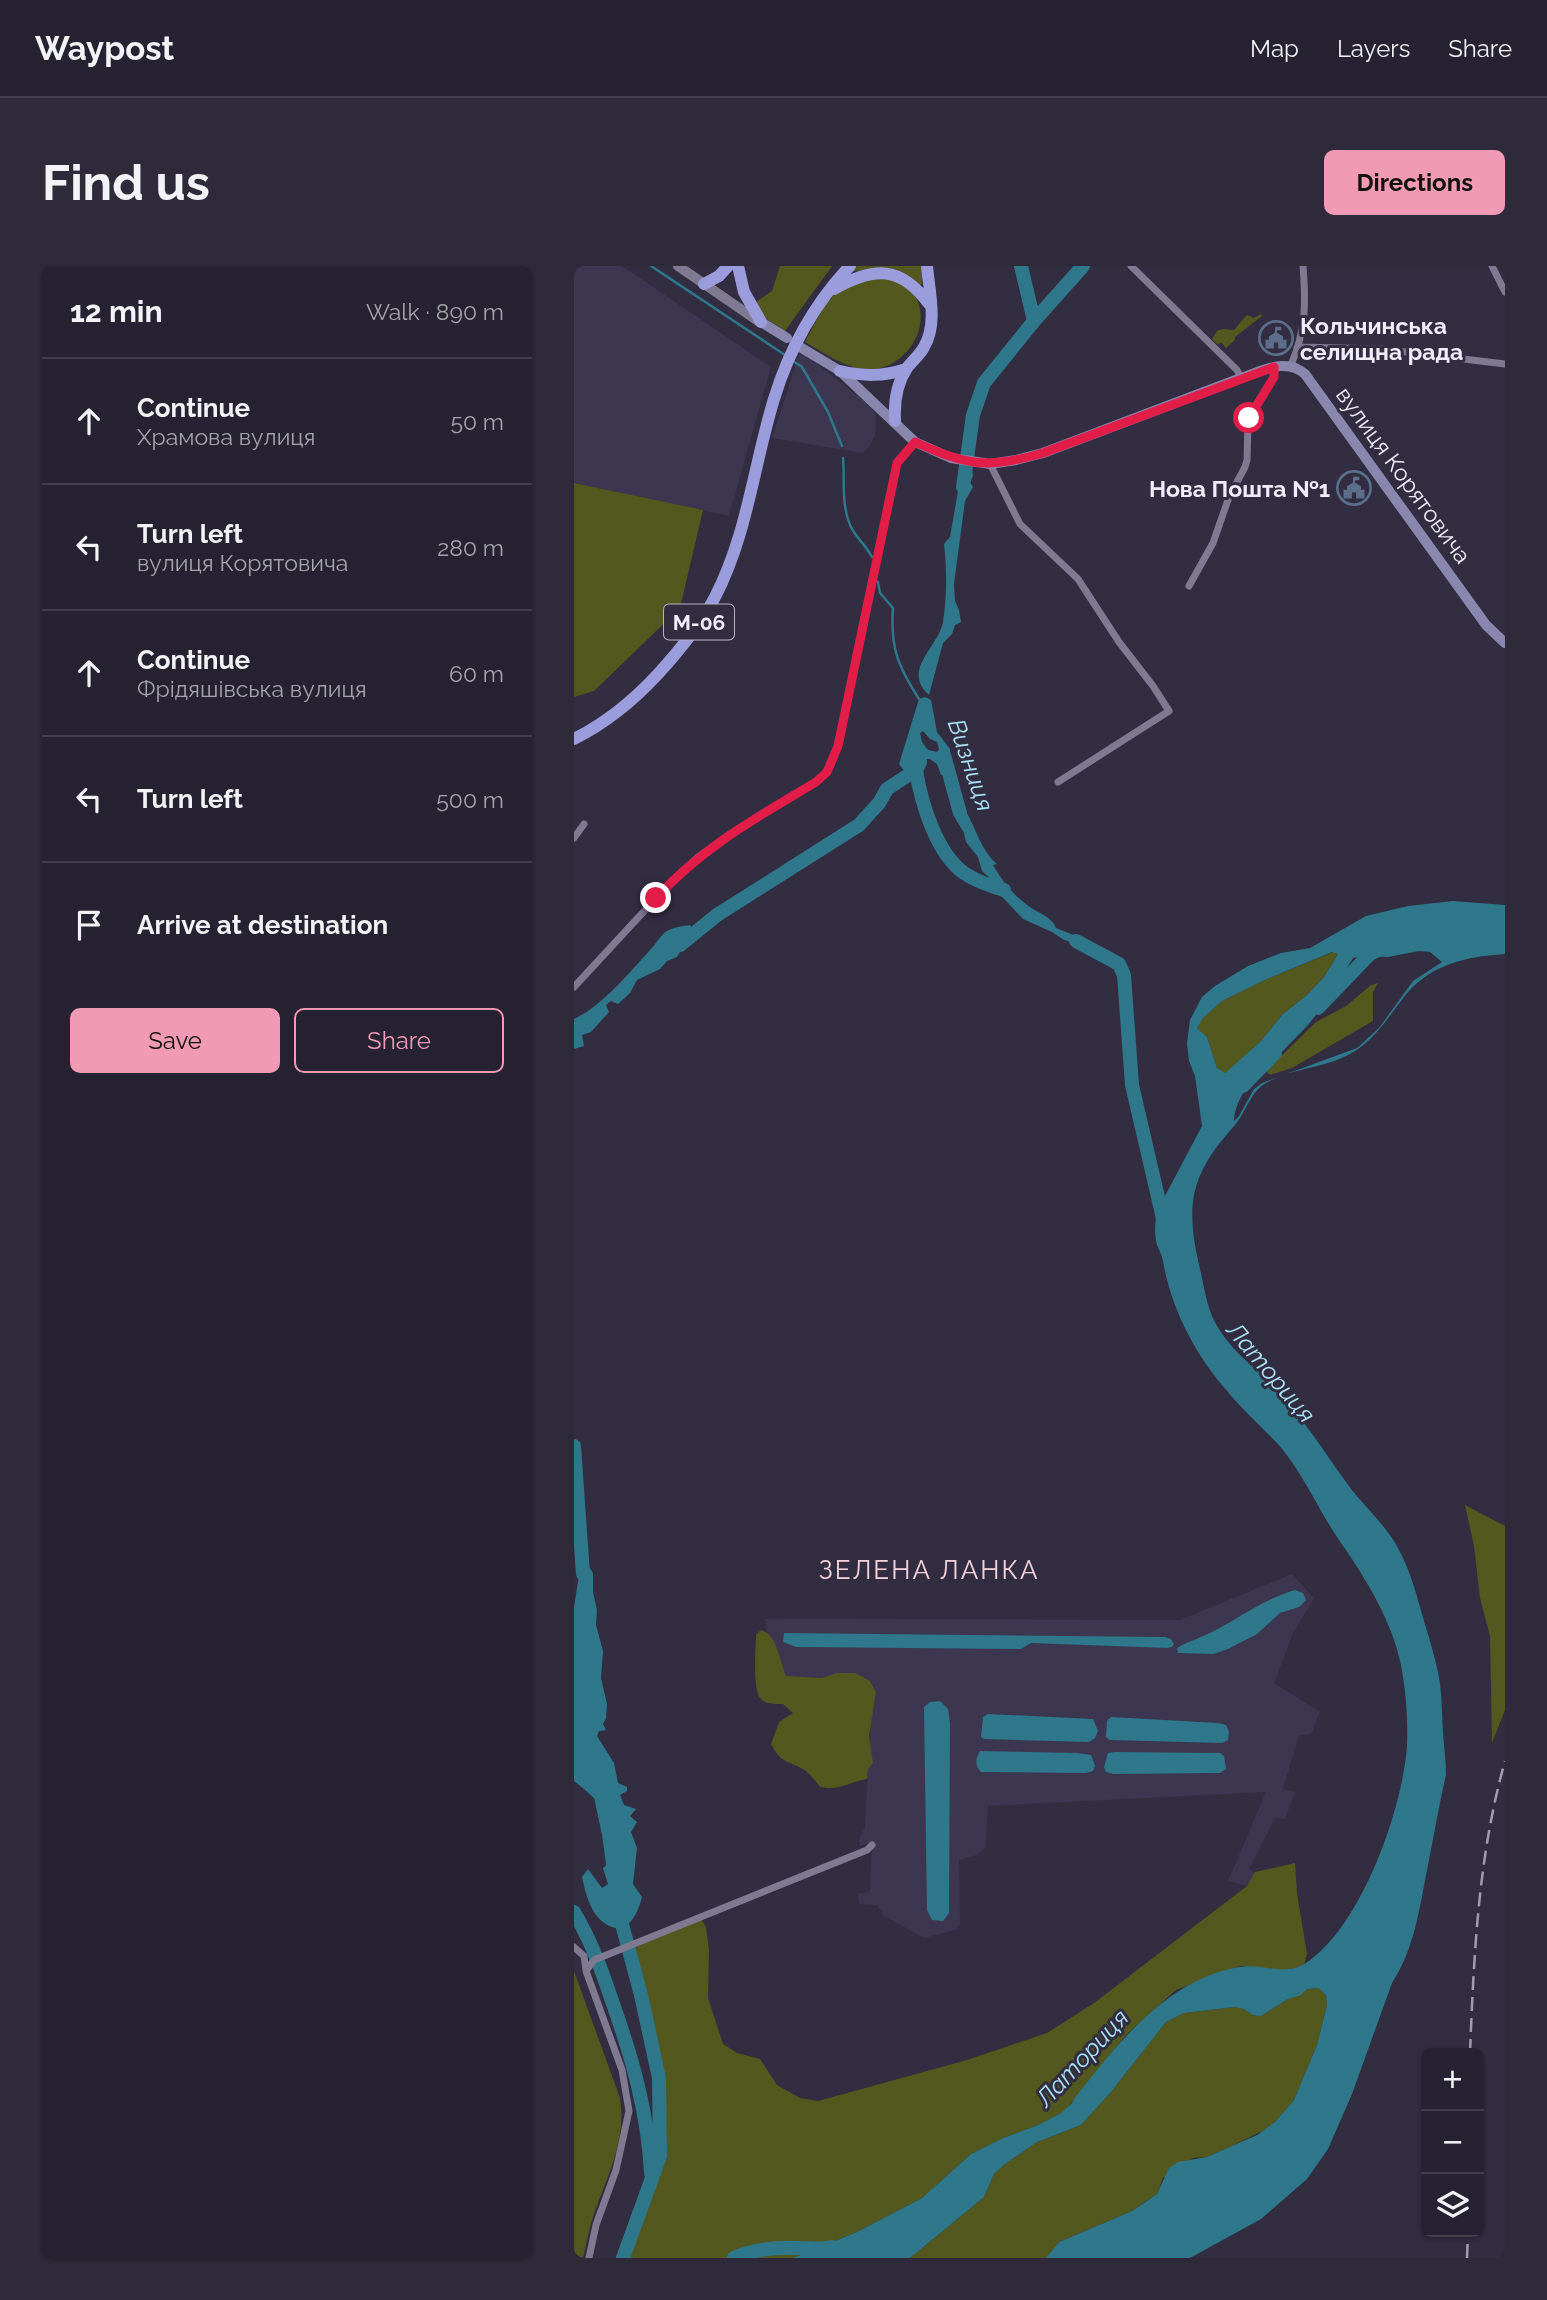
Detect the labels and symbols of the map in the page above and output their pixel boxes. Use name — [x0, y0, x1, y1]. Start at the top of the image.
place label: Кольчинська селищна рада — [1300, 312, 1463, 365]
public building icon: Кольчинська селищна рада — [1257, 319, 1295, 357]
street label: вулиця Корятовича — [1331, 382, 1477, 568]
route start — [1233, 402, 1264, 433]
public building icon: Нова Пошта №1 — [1335, 469, 1373, 507]
place label: Нова Пошта №1 — [1149, 475, 1330, 502]
road number: М-06 — [664, 604, 734, 640]
water label: Визниця — [942, 715, 1000, 815]
route end — [640, 882, 671, 913]
water label: Латориця — [1220, 1315, 1322, 1428]
district label: ЗЕЛЕНА ЛАНКА — [818, 1555, 1040, 1585]
water label: Латориця — [1029, 2003, 1135, 2114]

